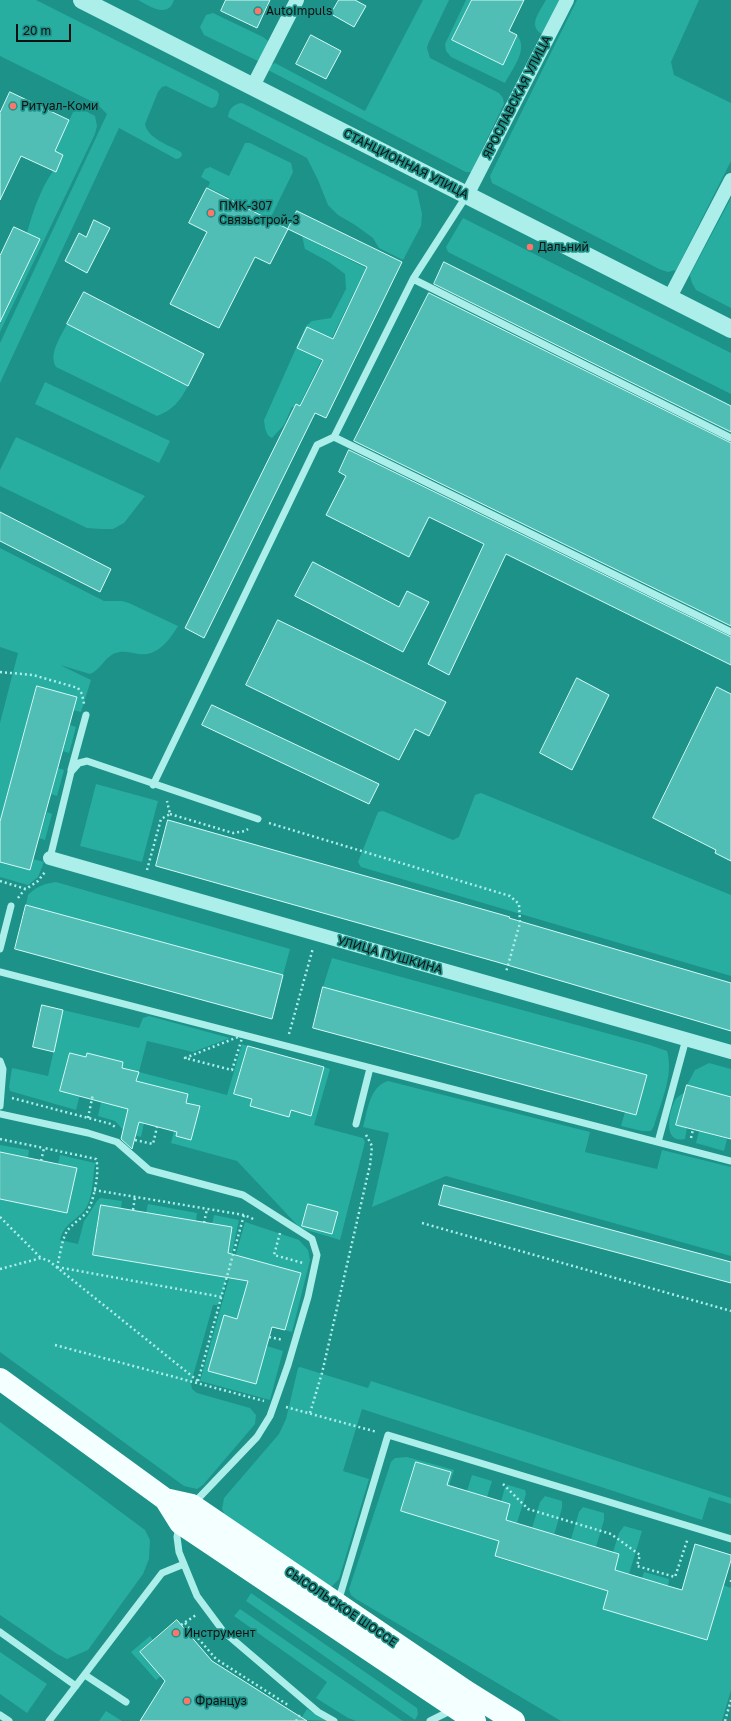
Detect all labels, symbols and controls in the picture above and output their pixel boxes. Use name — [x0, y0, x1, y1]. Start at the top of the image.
place label: AutoImpuls — [266, 4, 332, 18]
marker: AutoImpuls — [253, 6, 263, 16]
scale bar — [18, 16, 73, 42]
text: 20 m — [23, 23, 51, 38]
street label: ЯРОСЛАВСКАЯ УЛИЦА — [480, 33, 554, 161]
place label: Ритуал-Коми — [21, 99, 98, 113]
marker: Ритуал-Коми — [8, 101, 18, 111]
street label: СТАНЦИОННАЯ УЛИЦА — [341, 126, 471, 202]
place label: ПМК-307 Связьстрой-3 — [219, 199, 299, 227]
marker: ПМК-307 Связьстрой-3 — [206, 208, 216, 218]
place label: Дальний — [538, 240, 589, 254]
marker: Дальний — [525, 242, 535, 252]
street label: УЛИЦА ПУШКИНА — [336, 933, 444, 977]
street label: СЫСОЛЬСКОЕ ШОССЕ — [282, 1564, 400, 1650]
place label: Инструмент — [184, 1626, 256, 1640]
marker: Инструмент — [171, 1628, 181, 1638]
place label: Француз — [195, 1694, 247, 1708]
marker: Француз — [182, 1696, 192, 1706]

